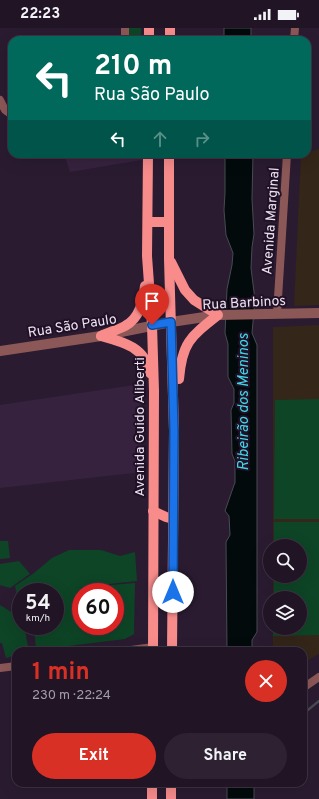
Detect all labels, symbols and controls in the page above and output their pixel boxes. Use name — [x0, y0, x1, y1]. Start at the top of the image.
text: 22:23 — [20, 5, 60, 24]
text: 210 m — [94, 49, 172, 85]
icon: left — [28, 52, 80, 104]
text: Rua São Paulo — [94, 84, 210, 107]
icon: left — [107, 128, 129, 150]
icon: ahead — [149, 128, 171, 150]
icon: right — [191, 128, 213, 150]
street label: Avenida Marginal — [259, 167, 284, 275]
pin — [135, 284, 169, 325]
icon: arrive — [141, 290, 163, 312]
street label: Rua Barbinos — [202, 293, 286, 314]
street label: Rua São Paulo — [27, 311, 118, 342]
water label: Ribeirão dos Meninos — [235, 333, 254, 471]
street label: Avenida Guido Aliberti — [132, 357, 149, 497]
map controls — [263, 539, 307, 635]
button: search — [263, 539, 307, 583]
position arrow — [152, 571, 194, 613]
speed limit sign: 60 — [72, 583, 124, 635]
text: 54 — [25, 591, 51, 617]
button: layers — [263, 591, 307, 635]
text: km/h — [26, 612, 50, 625]
text: 1 min — [32, 658, 90, 688]
button: close — [245, 660, 287, 702]
text: 230 m · 22:24 — [32, 688, 111, 704]
button: Exit — [32, 733, 156, 779]
button: Share — [164, 733, 287, 779]

